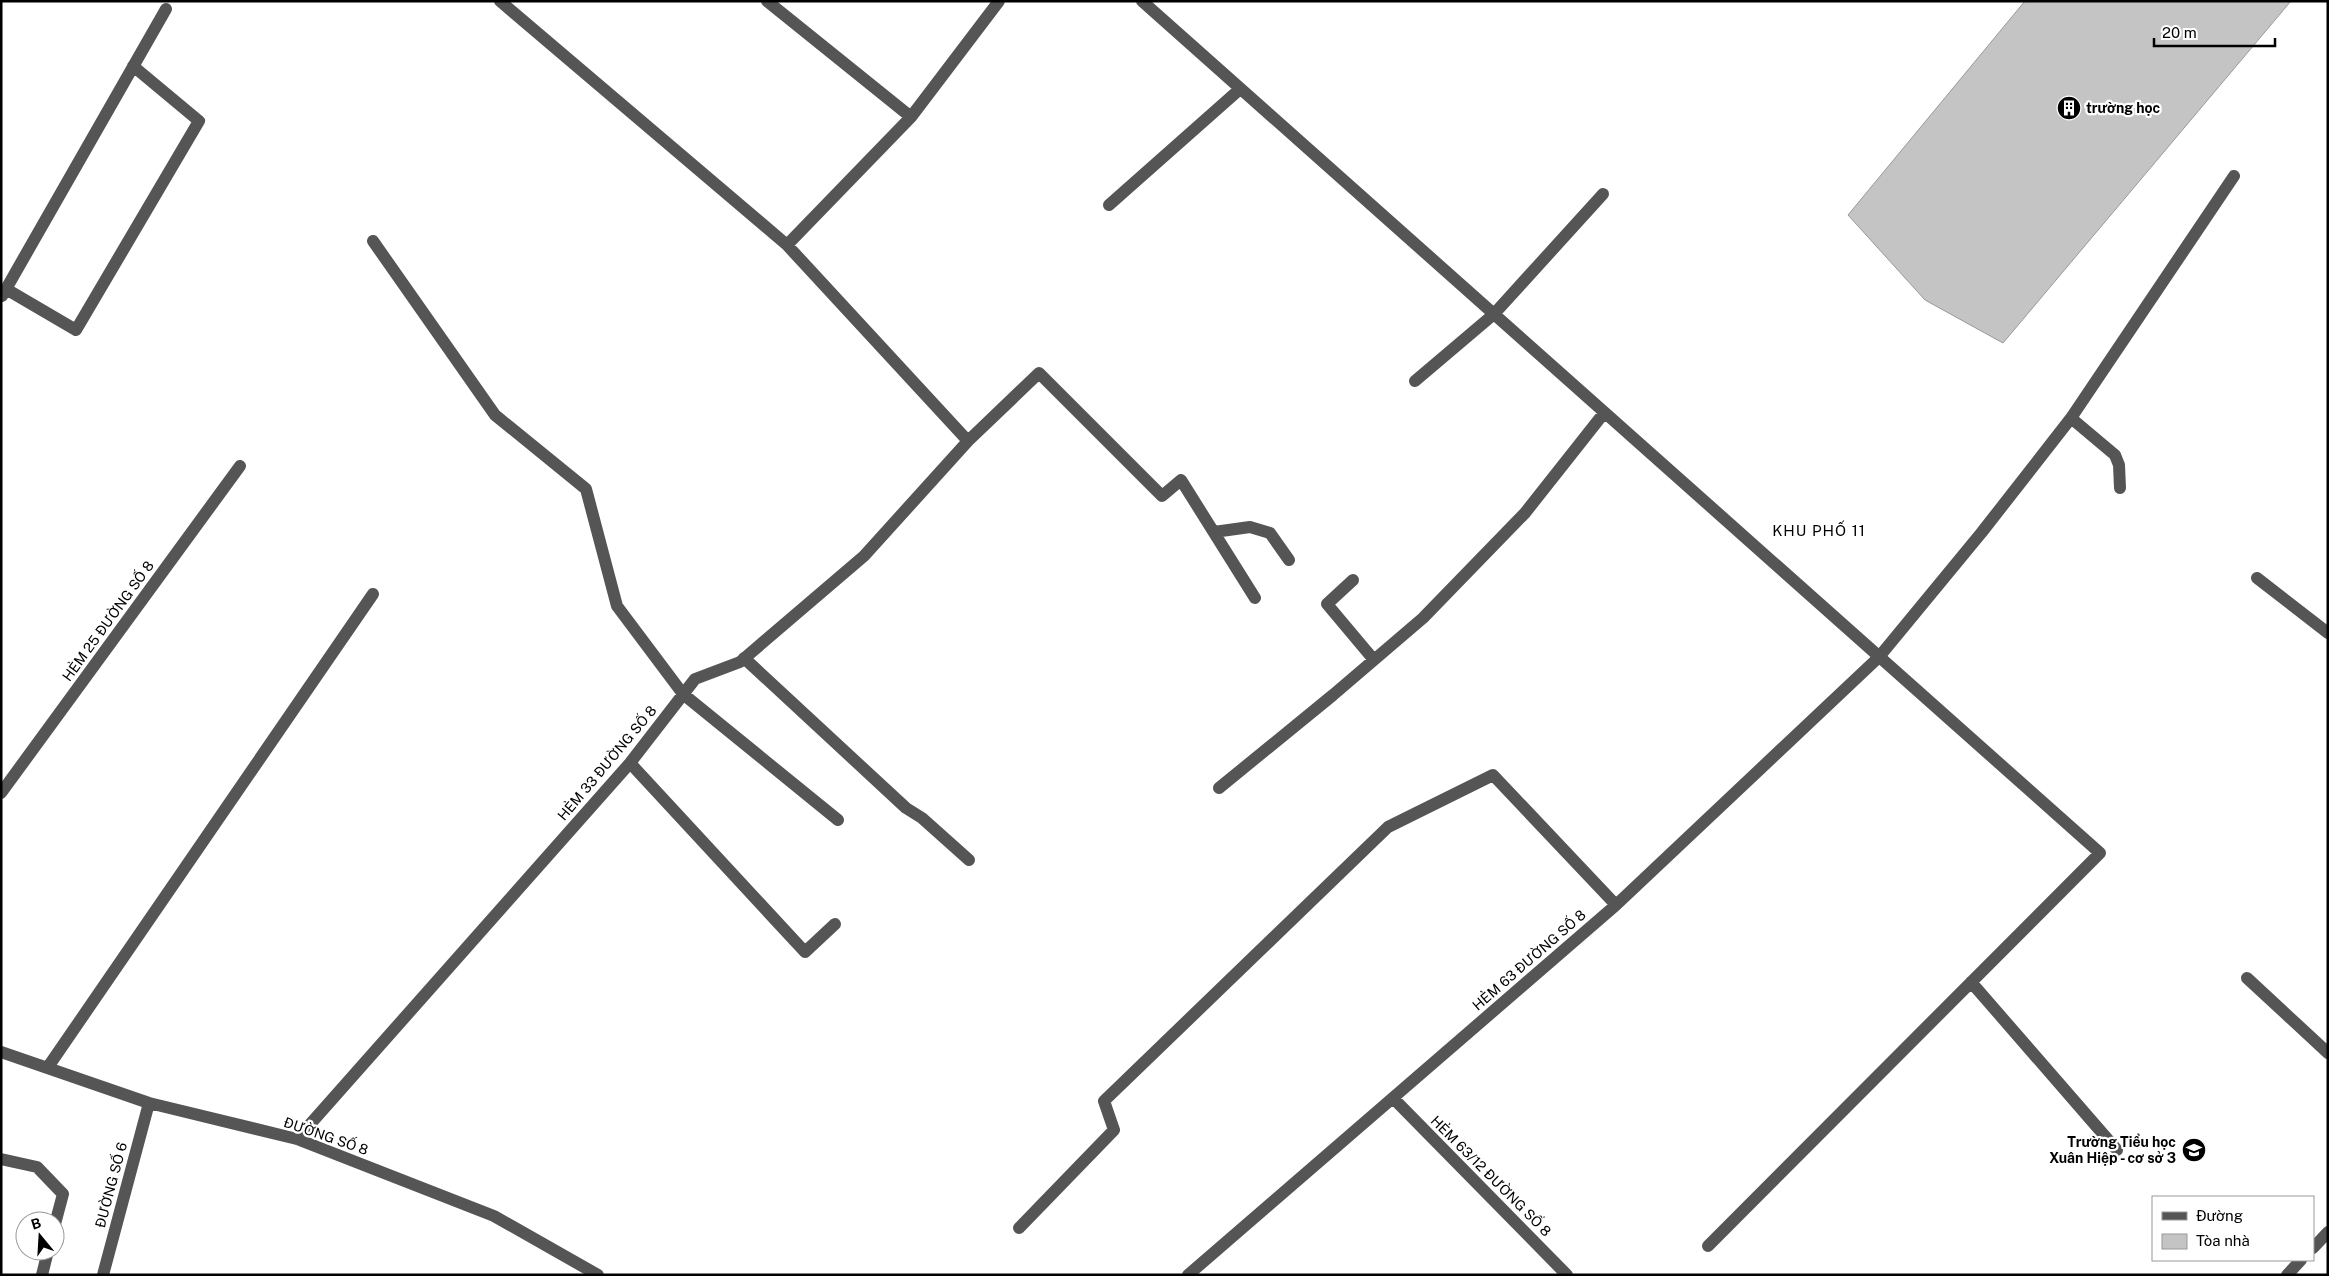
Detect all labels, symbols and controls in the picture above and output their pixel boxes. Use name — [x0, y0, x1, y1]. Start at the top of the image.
scale bar — [2154, 15, 2275, 47]
text: 20 m — [2162, 24, 2197, 41]
building icon: trường học — [2056, 95, 2082, 121]
place label: trường học — [2086, 100, 2161, 116]
district label: KHU PHỐ 11 — [1772, 520, 1866, 539]
street label: HẺM 25 ĐƯỜNG SỐ 8 — [57, 556, 157, 684]
street label: HẺM 33 ĐƯỜNG SỐ 8 — [552, 701, 660, 824]
street label: HẺM 63 ĐƯỜNG SỐ 8 — [1467, 904, 1589, 1013]
street label: HẺM 63/12 ĐƯỜNG SỐ 8 — [1428, 1110, 1557, 1239]
street label: ĐƯỜNG SỐ 8 — [282, 1111, 371, 1158]
place label: Trường Tiểu học Xuân Hiệp - cơ sở 3 — [2049, 1133, 2176, 1166]
school or university icon: Trường Tiểu học Xuân Hiệp - cơ sở 3 — [2181, 1137, 2207, 1163]
street label: ĐƯỜNG SỐ 6 — [89, 1139, 130, 1230]
legend — [2152, 1196, 2314, 1261]
text: Đường — [2196, 1207, 2243, 1224]
north arrow — [15, 1211, 65, 1261]
text: B — [29, 1215, 43, 1233]
text: Tòa nhà — [2196, 1232, 2250, 1249]

